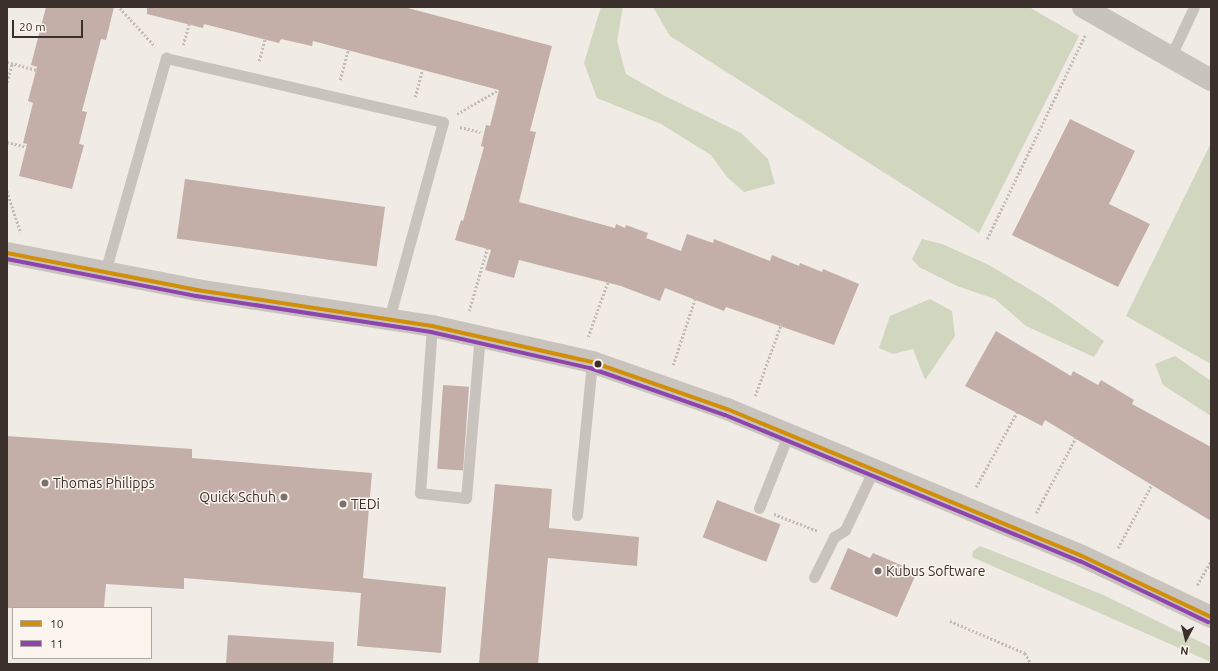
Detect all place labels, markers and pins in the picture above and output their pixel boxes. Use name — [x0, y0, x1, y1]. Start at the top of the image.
unlabelled marker — [593, 359, 603, 369]
place label: Thomas Philipps — [53, 475, 155, 491]
marker: Thomas Philipps — [40, 478, 50, 488]
place label: Quick Schuh — [199, 489, 276, 505]
marker: Quick Schuh — [279, 492, 289, 502]
place label: TEDi — [351, 496, 380, 512]
marker: TEDi — [338, 499, 348, 509]
place label: Kubus Software — [886, 563, 985, 579]
marker: Kubus Software — [873, 566, 883, 576]

